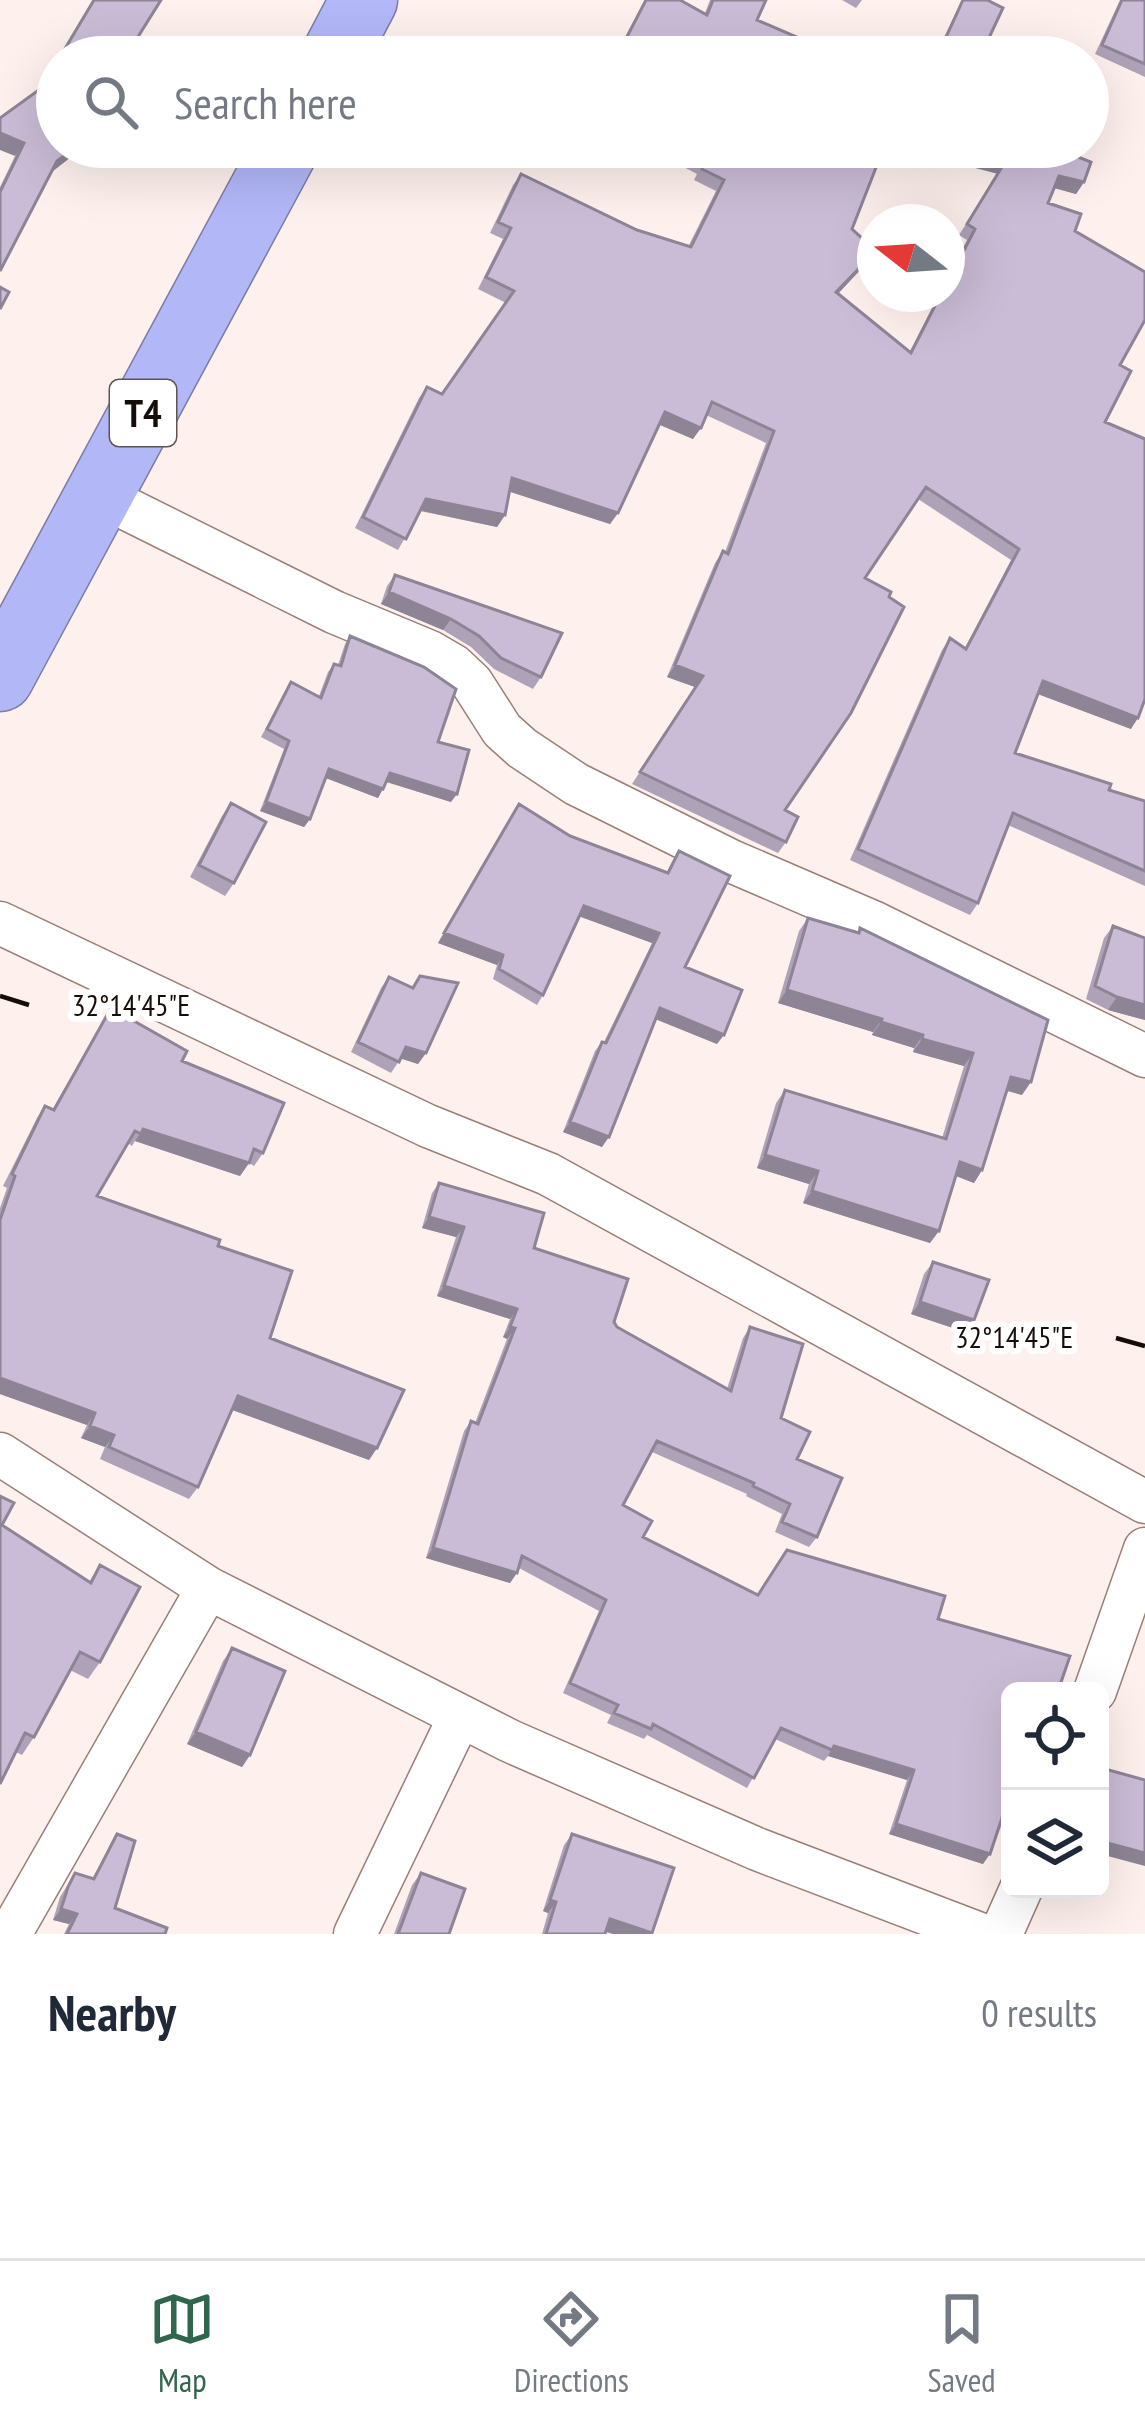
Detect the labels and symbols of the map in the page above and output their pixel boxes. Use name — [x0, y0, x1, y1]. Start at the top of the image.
north arrow — [857, 204, 965, 312]
road number: T4 — [110, 380, 176, 446]
text: 32°14'45"E — [72, 985, 190, 1024]
text: 32°14'45"E — [955, 1317, 1073, 1356]

